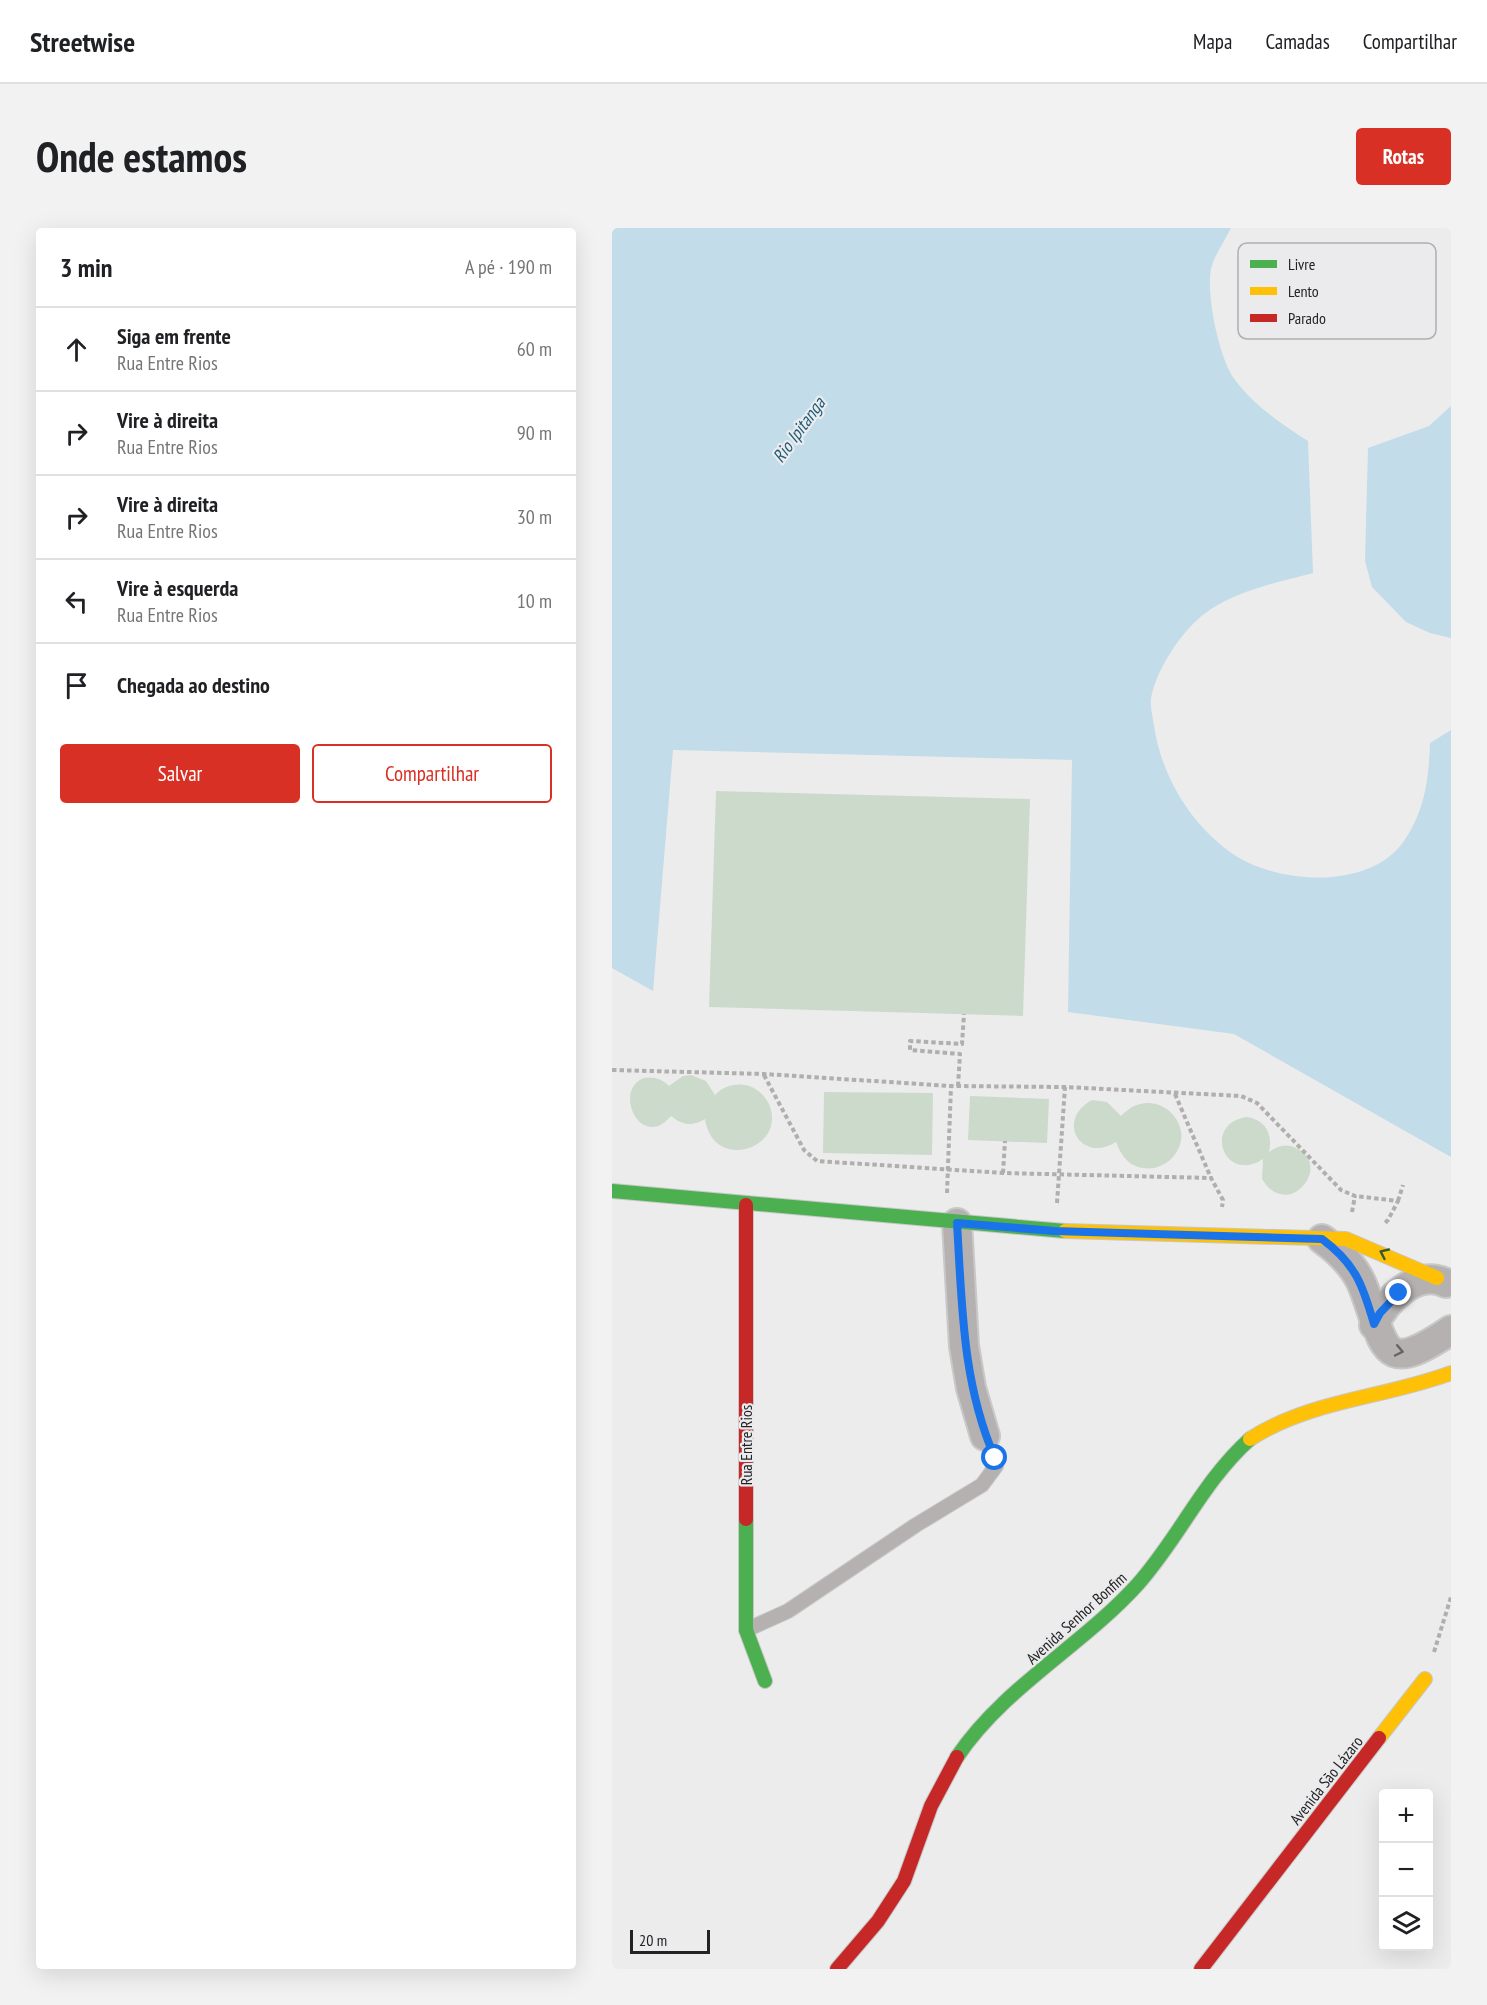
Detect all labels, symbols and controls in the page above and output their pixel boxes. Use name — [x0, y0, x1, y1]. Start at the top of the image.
text: Streetwise — [30, 23, 135, 60]
text: Mapa — [1193, 28, 1232, 55]
text: Camadas — [1265, 28, 1330, 55]
text: Compartilhar — [1363, 28, 1457, 55]
button: Rotas — [1356, 128, 1451, 185]
text: Onde estamos — [36, 129, 247, 184]
legend — [1238, 243, 1436, 339]
text: 3 min — [60, 251, 113, 284]
text: A pé · 190 m — [465, 254, 552, 280]
text: Livre — [1288, 254, 1315, 274]
text: Lento — [1288, 281, 1319, 301]
text: Parado — [1288, 308, 1326, 328]
text: Siga em frente — [117, 322, 231, 350]
icon: ahead — [60, 333, 93, 366]
text: 60 m — [517, 336, 552, 362]
text: Rua Entre Rios — [117, 350, 218, 376]
water label: Rio Ipitanga — [767, 392, 830, 467]
text: Vire à direita — [117, 406, 218, 434]
icon: right — [60, 417, 93, 450]
text: 90 m — [517, 420, 552, 446]
text: Rua Entre Rios — [117, 434, 218, 460]
text: Vire à direita — [117, 490, 218, 518]
icon: right — [60, 501, 93, 534]
text: 30 m — [517, 504, 552, 530]
text: Rua Entre Rios — [117, 518, 218, 544]
text: Vire à esquerda — [117, 574, 238, 602]
icon: left — [60, 585, 93, 618]
text: 10 m — [517, 588, 552, 614]
text: Rua Entre Rios — [117, 602, 218, 628]
icon: arrive — [60, 669, 93, 702]
text: Chegada ao destino — [117, 671, 270, 699]
button: Salvar — [60, 744, 300, 803]
button: Compartilhar — [312, 744, 552, 803]
one-way arrow — [1379, 1249, 1390, 1261]
route end — [1385, 1279, 1411, 1305]
one-way arrow — [1394, 1344, 1404, 1357]
street label: Rua Entre Rios — [736, 1405, 756, 1485]
route start — [981, 1444, 1007, 1470]
street label: Avenida Senhor Bonfim — [1022, 1568, 1130, 1668]
street label: Avenida São Lázaro — [1285, 1732, 1367, 1828]
map controls — [1379, 1789, 1433, 1951]
button: + — [1379, 1789, 1433, 1843]
button: − — [1379, 1843, 1433, 1897]
button: layers — [1379, 1897, 1433, 1951]
scale bar — [630, 1927, 710, 1954]
text: 20 m — [639, 1930, 667, 1950]

